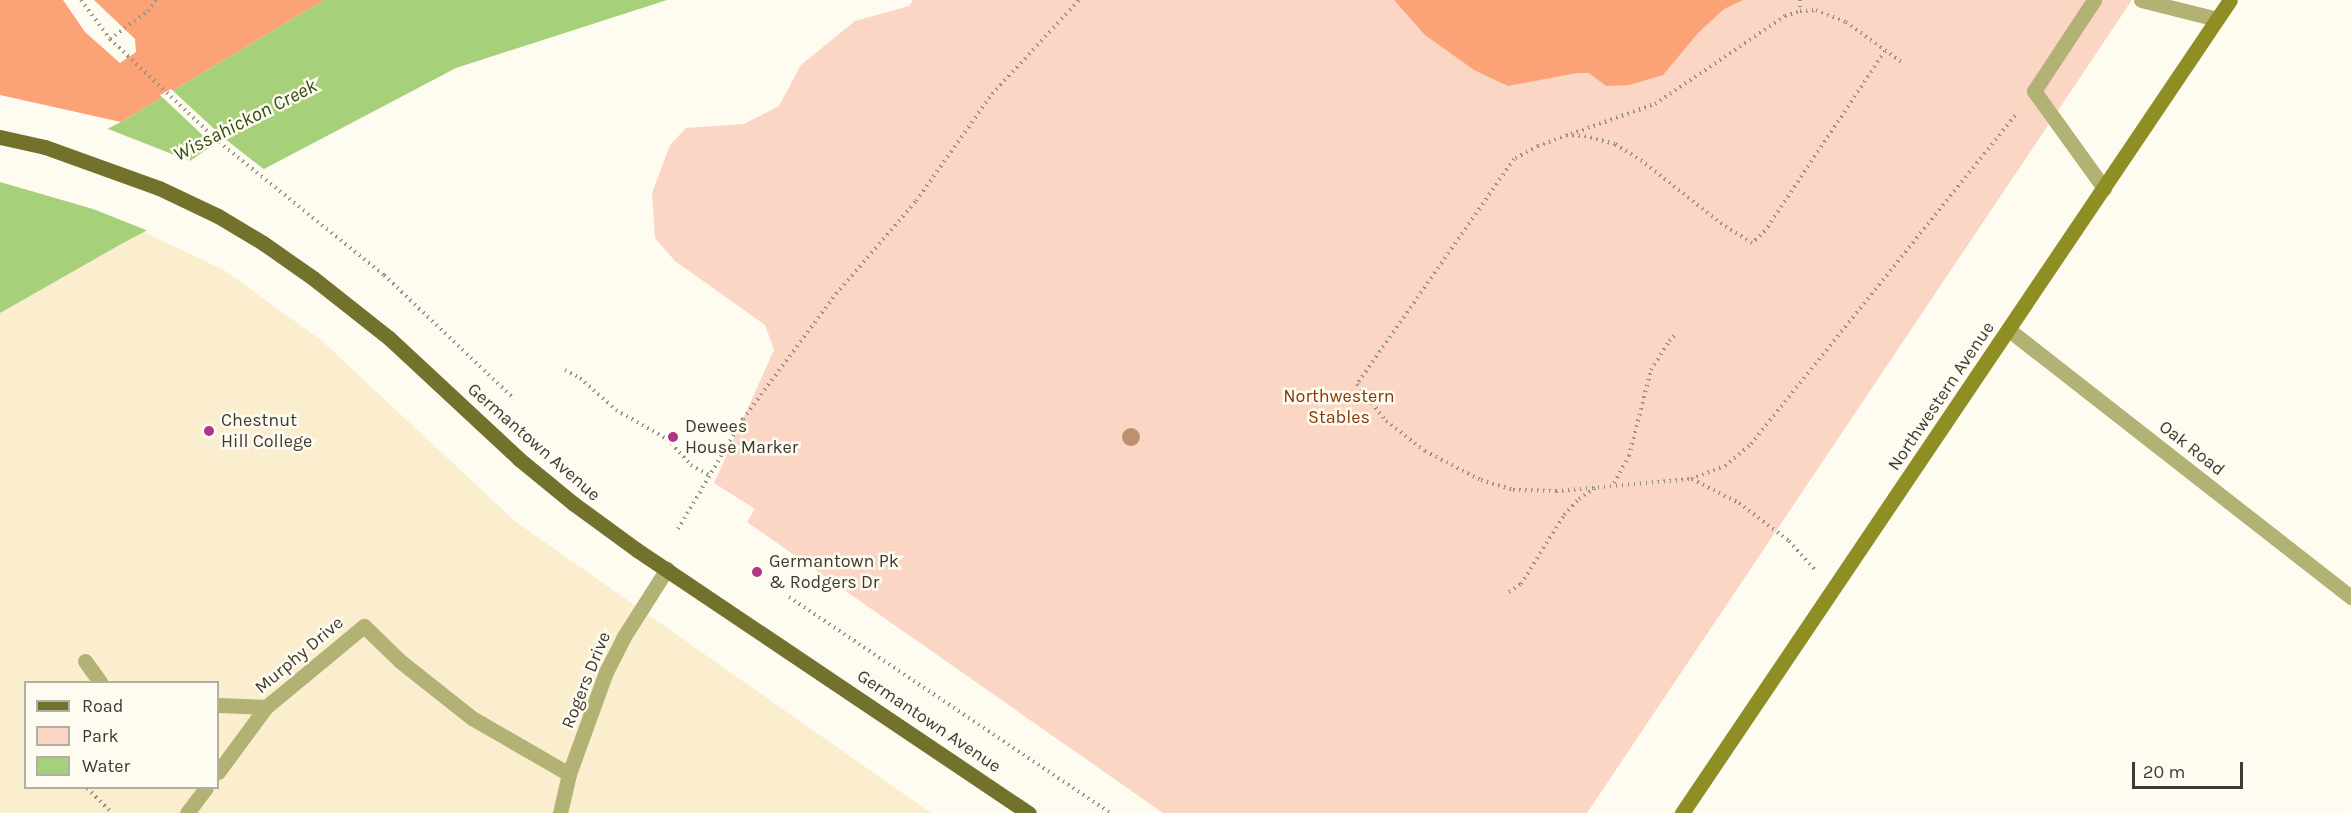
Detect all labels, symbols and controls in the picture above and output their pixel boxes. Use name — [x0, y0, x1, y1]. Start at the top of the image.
water label: Wissahickon Creek — [169, 74, 321, 166]
street label: Northwestern Avenue — [1883, 317, 1999, 475]
street label: Germantown Avenue — [463, 378, 605, 506]
park label: Northwestern Stables — [1283, 386, 1395, 428]
place label: Chestnut Hill College — [221, 410, 312, 452]
place label: Dewees House Marker — [685, 416, 798, 458]
street label: Oak Road — [2155, 416, 2229, 480]
marker: Chestnut Hill College — [202, 424, 216, 438]
marker: Dewees House Marker — [666, 430, 680, 444]
place label: Germantown Pk & Rodgers Dr — [769, 551, 899, 594]
marker: Germantown Pk & Rodgers Dr — [750, 565, 764, 579]
street label: Murphy Drive — [250, 612, 348, 698]
street label: Rogers Drive — [557, 628, 615, 732]
street label: Germantown Avenue — [853, 665, 1005, 777]
legend — [24, 681, 219, 789]
text: Road — [82, 695, 123, 717]
text: Park — [82, 725, 119, 747]
scale bar — [2135, 750, 2246, 788]
text: Water — [82, 755, 130, 777]
text: 20 m — [2143, 761, 2185, 783]

